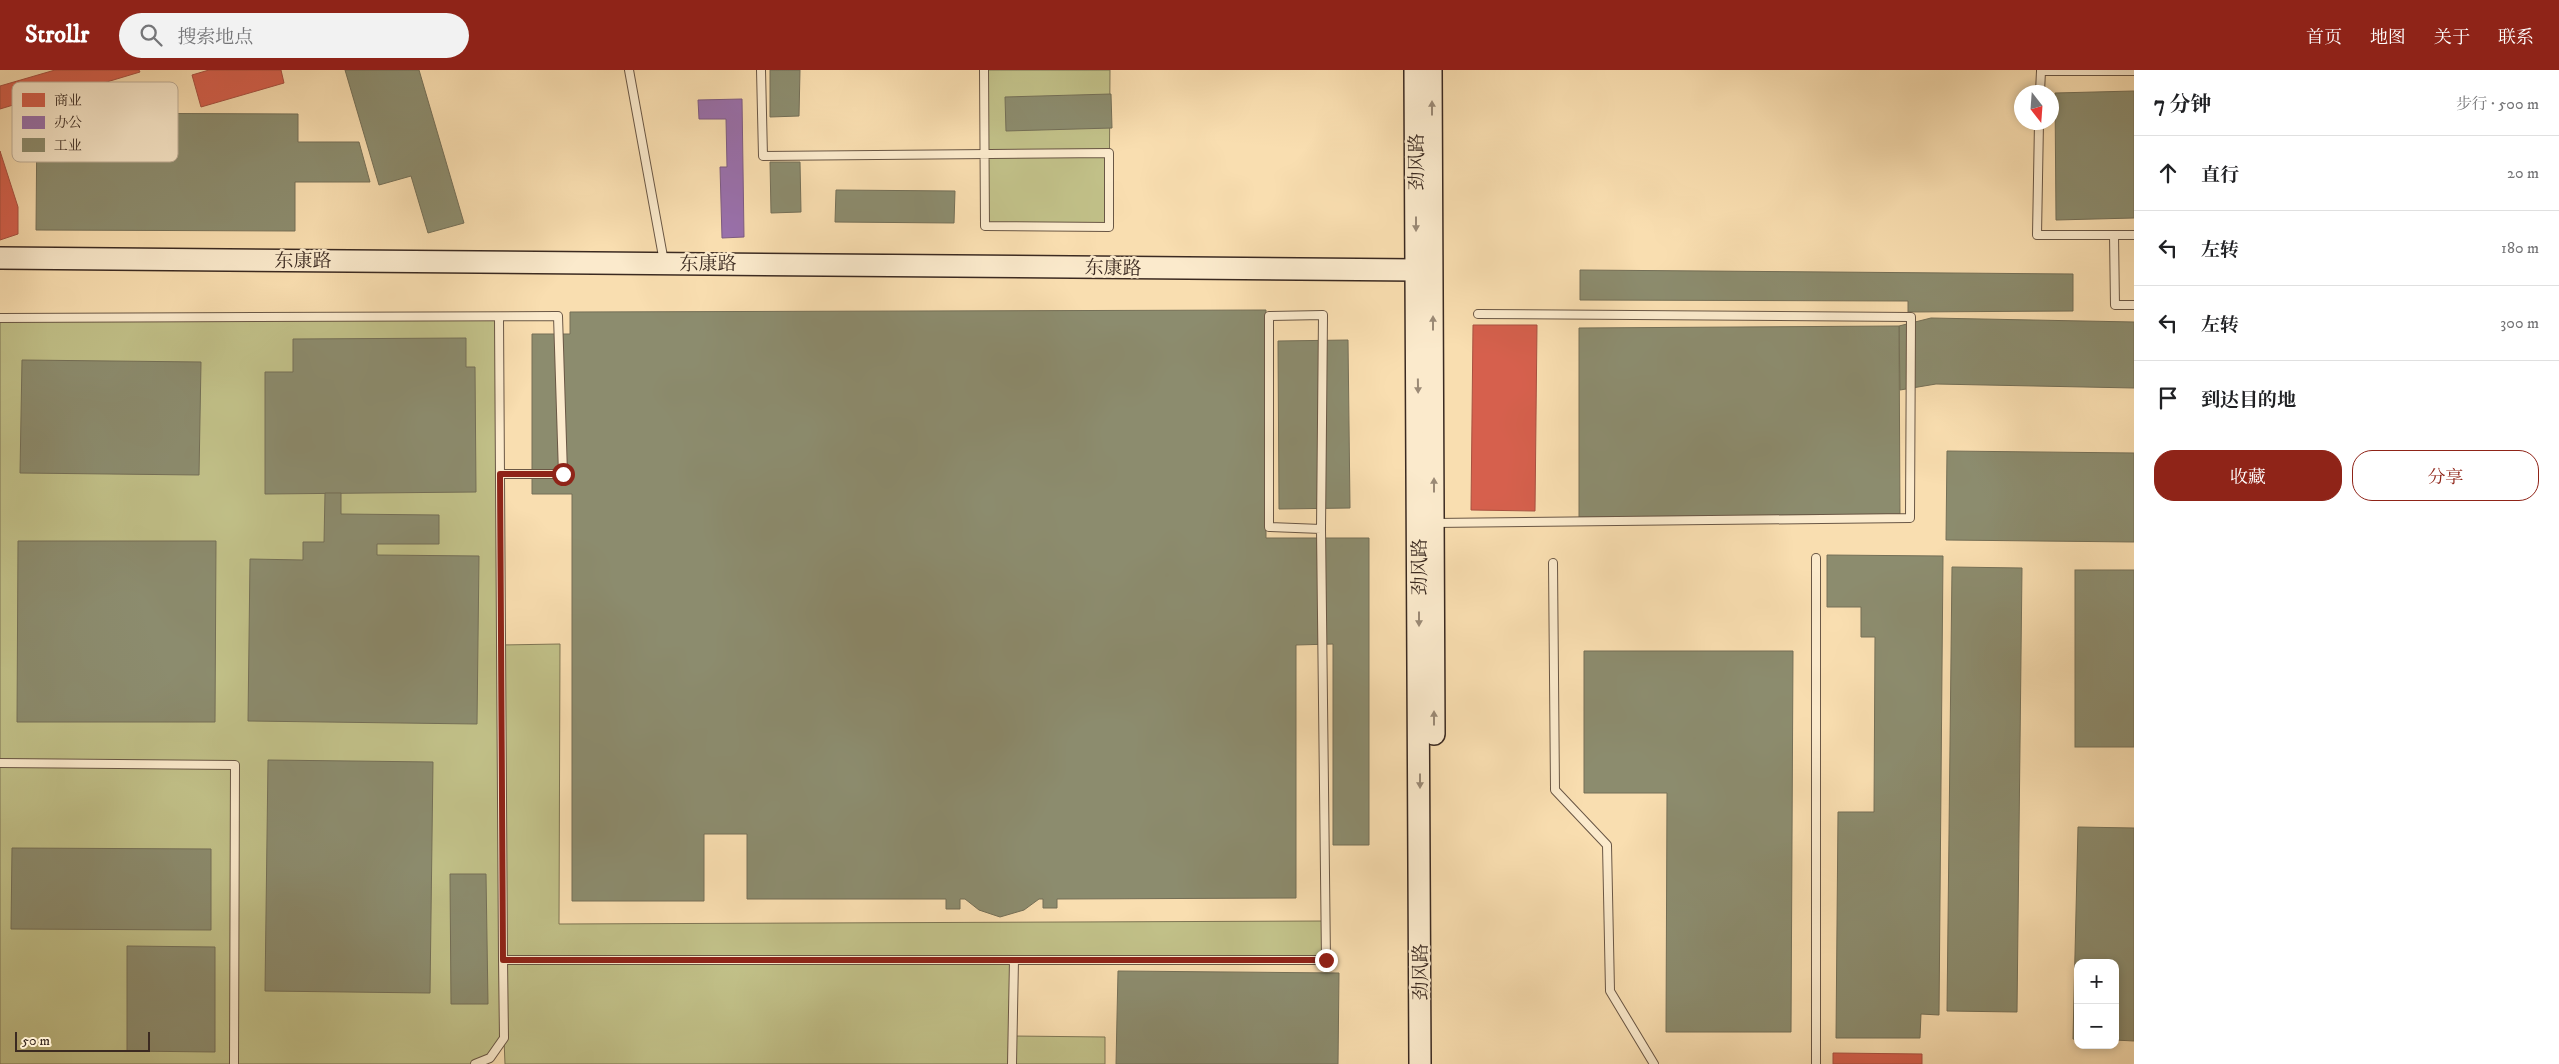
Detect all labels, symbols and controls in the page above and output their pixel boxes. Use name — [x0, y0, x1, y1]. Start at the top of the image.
search box — [119, 13, 469, 58]
text: Strollr — [25, 20, 89, 50]
icon: search — [137, 21, 165, 49]
text: 搜索地点 — [177, 26, 253, 49]
text: 首页 — [2306, 27, 2342, 49]
text: 地图 — [2370, 27, 2406, 49]
text: 关于 — [2434, 27, 2470, 49]
text: 联系 — [2498, 27, 2534, 49]
legend — [12, 82, 178, 162]
north arrow — [2014, 85, 2059, 130]
text: 商业 — [54, 92, 82, 110]
text: 7 分钟 — [2154, 92, 2212, 118]
text: 步行 · 500 m — [2456, 94, 2539, 114]
one-way arrow — [1428, 100, 1436, 116]
text: 办公 — [54, 114, 82, 132]
street label: 劲风路 — [1406, 133, 1429, 191]
text: 工业 — [54, 137, 82, 155]
icon: ahead — [2154, 159, 2182, 187]
text: 20 m — [2507, 163, 2539, 183]
text: 直行 — [2201, 164, 2239, 187]
one-way arrow — [1412, 216, 1420, 232]
icon: left — [2154, 234, 2182, 262]
text: 180 m — [2501, 238, 2539, 258]
text: 左转 — [2201, 239, 2239, 262]
street label: 东康路 — [274, 250, 332, 273]
street label: 东康路 — [679, 253, 737, 276]
street label: 东康路 — [1084, 257, 1142, 280]
icon: left — [2154, 309, 2182, 337]
text: 300 m — [2500, 313, 2539, 333]
text: 左转 — [2201, 314, 2239, 337]
one-way arrow — [1429, 315, 1437, 331]
one-way arrow — [1414, 378, 1422, 394]
icon: arrive — [2154, 384, 2182, 412]
text: 到达目的地 — [2201, 389, 2296, 412]
button: 收藏 — [2154, 450, 2342, 501]
button: 分享 — [2352, 450, 2539, 501]
route start — [552, 463, 575, 486]
one-way arrow — [1430, 477, 1438, 493]
street label: 劲风路 — [1409, 538, 1432, 596]
one-way arrow — [1415, 611, 1423, 627]
one-way arrow — [1430, 710, 1438, 726]
one-way arrow — [1416, 773, 1424, 789]
street label: 劲风路 — [1410, 943, 1433, 1001]
route end — [1315, 949, 1338, 972]
map controls — [2074, 959, 2119, 1049]
button: + — [2074, 959, 2119, 1004]
button: − — [2074, 1004, 2119, 1049]
scale bar — [15, 1029, 150, 1052]
text: 50 m — [22, 1032, 50, 1050]

